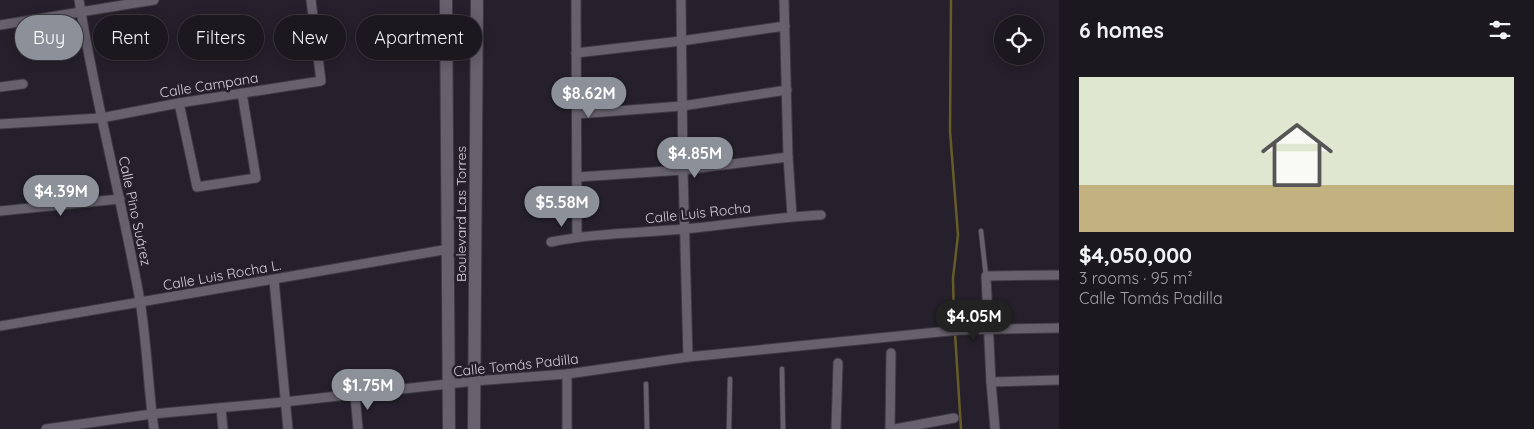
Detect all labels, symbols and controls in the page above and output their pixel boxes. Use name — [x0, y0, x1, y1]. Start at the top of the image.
chip: Buy — [15, 15, 83, 60]
chip: Rent — [93, 15, 168, 60]
chip: Filters — [178, 15, 264, 60]
chip: New — [274, 15, 346, 60]
chip: Apartment — [356, 15, 482, 60]
map controls — [994, 15, 1044, 65]
button: locate — [994, 15, 1044, 65]
icon: filters — [1486, 16, 1514, 44]
text: 6 homes — [1079, 17, 1164, 43]
street label: Calle Campana — [158, 68, 260, 102]
pin: $8.62M — [548, 76, 630, 119]
text: $8.62M — [562, 83, 616, 103]
icon: home — [1252, 110, 1342, 200]
pin: $4.85M — [654, 136, 736, 179]
text: $4.85M — [668, 143, 722, 163]
street label: Boulevard Las Torres — [452, 146, 470, 282]
street label: Calle Pino Suárez — [115, 155, 155, 268]
pin: $4.39M — [20, 174, 102, 217]
text: $4.39M — [34, 181, 88, 201]
pin: $5.58M — [521, 186, 603, 228]
text: $5.58M — [535, 192, 589, 212]
street label: Calle Luis Rocha — [644, 199, 752, 227]
text: $4,050,000 — [1079, 242, 1192, 268]
street label: Calle Luis Rocha L. — [161, 256, 283, 294]
text: 3 rooms · 95 m² — [1079, 268, 1193, 288]
text: Calle Tomás Padilla — [1079, 288, 1223, 308]
pin: $4.05M — [933, 300, 1015, 342]
text: $4.05M — [946, 306, 1002, 326]
street label: Calle Tomás Padilla — [453, 349, 579, 381]
pin: $1.75M — [327, 368, 409, 411]
text: $1.75M — [343, 375, 393, 395]

